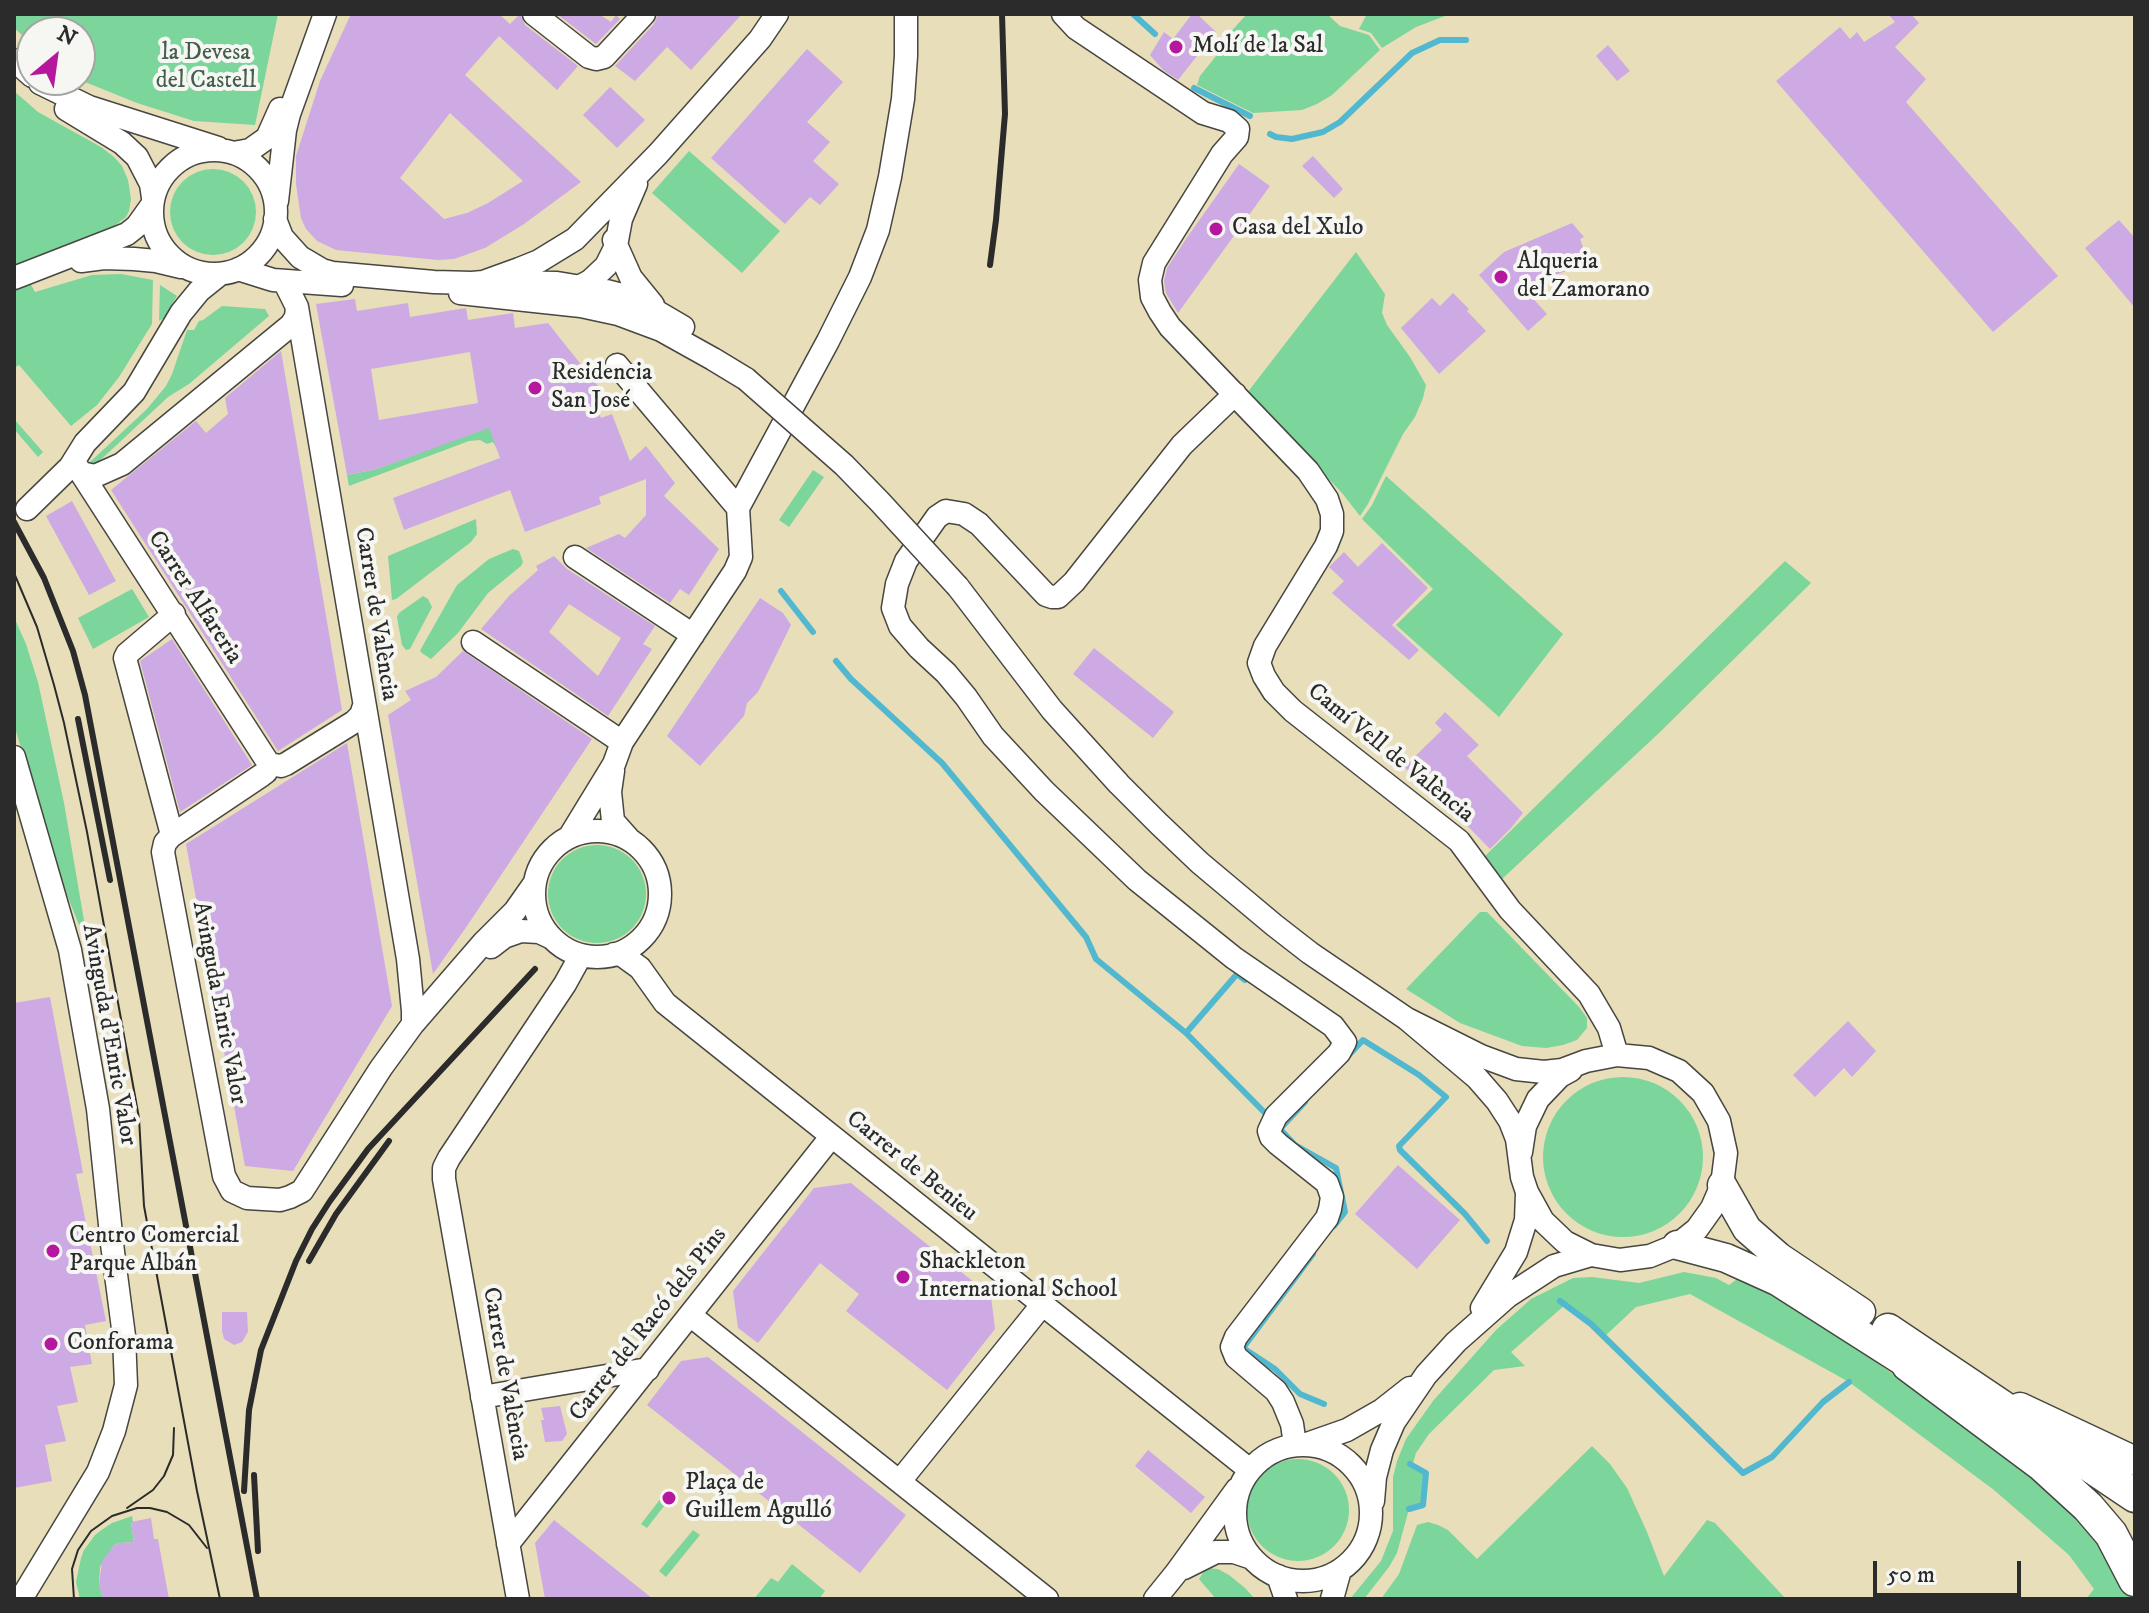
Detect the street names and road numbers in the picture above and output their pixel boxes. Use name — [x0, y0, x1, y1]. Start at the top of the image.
street label: Carrer de València — [347, 525, 403, 703]
street label: Carrer Alfareria — [140, 526, 248, 670]
street label: Camí Vell de València — [1301, 678, 1479, 830]
street label: Avinguda Enric Valor — [184, 899, 252, 1107]
street label: Avinguda d'Enric Valor — [74, 922, 142, 1148]
street label: Carrer de Benieu — [840, 1105, 982, 1229]
street label: Carrer del Racó dels Pins — [564, 1222, 734, 1428]
street label: Carrer de València — [475, 1285, 533, 1463]

